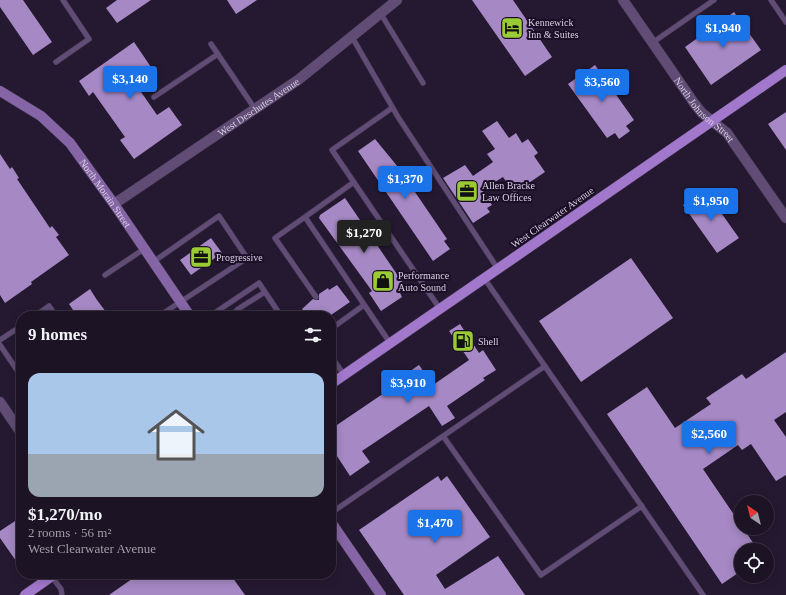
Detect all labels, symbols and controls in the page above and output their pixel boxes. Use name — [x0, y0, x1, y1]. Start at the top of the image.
hotel icon: Kennewick Inn & Suites — [499, 15, 525, 41]
pin: $1,940 — [690, 15, 756, 49]
place label: Kennewick Inn & Suites — [528, 17, 579, 40]
text: $1,940 — [705, 20, 741, 35]
pin: $3,140 — [97, 66, 163, 100]
pin: $3,560 — [569, 69, 635, 103]
text: $3,140 — [112, 71, 148, 86]
text: $3,560 — [584, 74, 620, 89]
street label: North Johnson Street — [672, 75, 737, 144]
street label: West Deschutes Avenue — [216, 76, 302, 139]
street label: North Morain Street — [77, 157, 133, 230]
pin: $1,370 — [372, 166, 438, 200]
text: $1,370 — [387, 171, 423, 186]
office icon: Allen Bracke Law Offices — [454, 178, 480, 204]
place label: Allen Bracke Law Offices — [482, 180, 536, 203]
street label: West Clearwater Avenue — [509, 184, 596, 250]
pin: $1,950 — [678, 188, 744, 222]
text: $1,950 — [693, 193, 729, 208]
pin: $1,270 — [331, 220, 397, 254]
text: $1,270 — [346, 225, 382, 240]
office icon: Progressive — [188, 244, 214, 270]
place label: Progressive — [216, 252, 263, 263]
shop icon: Performance Auto Sound — [370, 268, 396, 294]
place label: Performance Auto Sound — [398, 270, 450, 293]
icon: filters — [302, 324, 324, 346]
text: 9 homes — [28, 325, 87, 344]
fuel station icon: Shell — [450, 328, 476, 354]
place label: Shell — [478, 336, 499, 347]
pin: $3,910 — [375, 370, 441, 404]
text: $3,910 — [390, 375, 426, 390]
icon: home — [140, 399, 212, 471]
pin: $2,560 — [676, 421, 742, 455]
text: $2,560 — [691, 426, 727, 441]
north arrow — [734, 495, 774, 535]
map controls — [734, 495, 774, 583]
text: $1,270/mo — [28, 505, 102, 524]
pin: $1,470 — [402, 510, 468, 544]
text: $1,470 — [417, 515, 453, 530]
text: 2 rooms · 56 m² — [28, 525, 111, 540]
text: West Clearwater Avenue — [28, 541, 156, 556]
button: locate — [734, 543, 774, 583]

